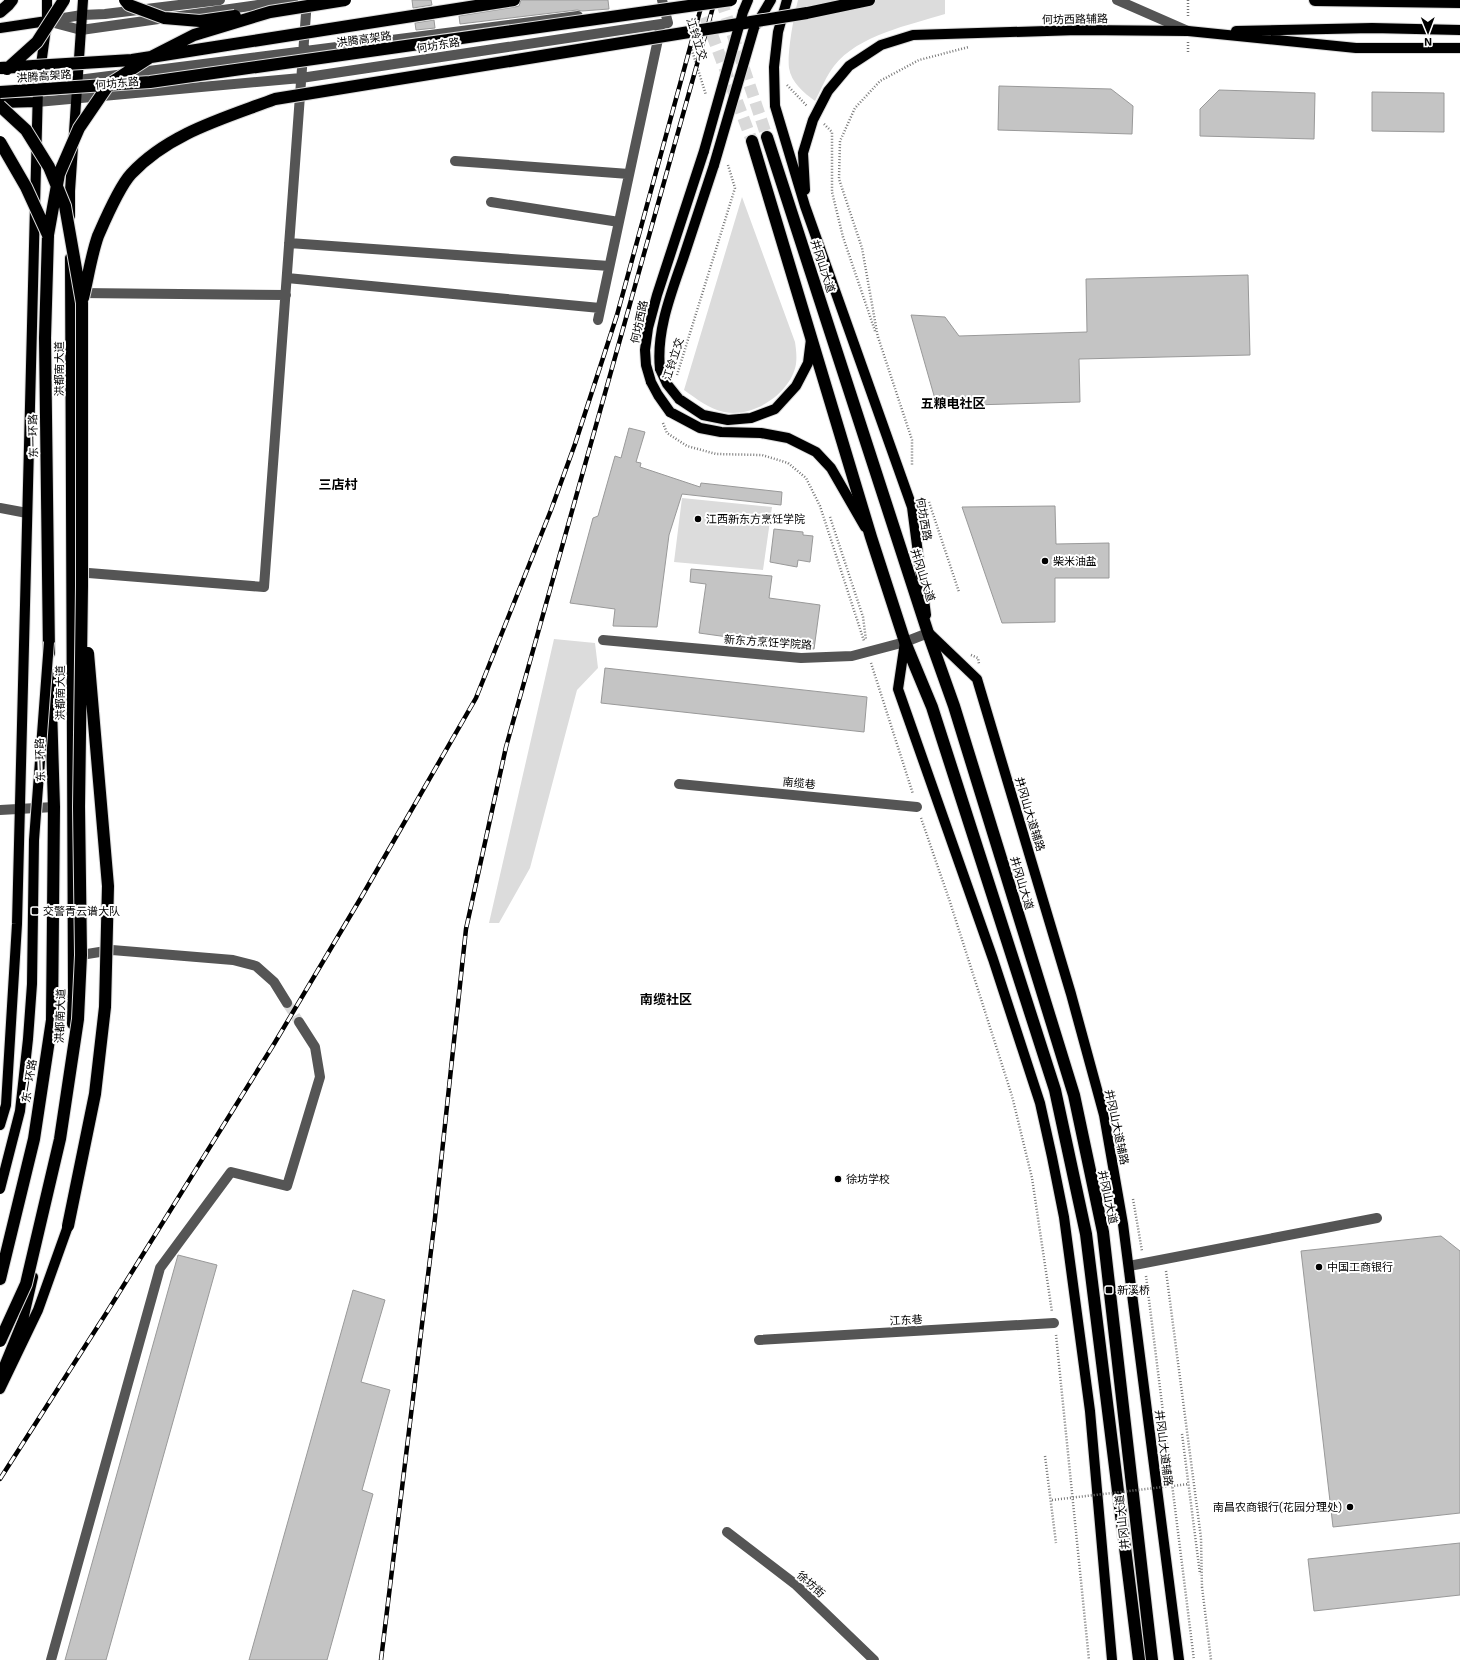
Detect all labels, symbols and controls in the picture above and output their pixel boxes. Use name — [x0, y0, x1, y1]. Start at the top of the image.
street label: 何坊西路辅路 — [1042, 11, 1108, 26]
north arrow — [1408, 12, 1448, 52]
street label: 江铃立交 — [684, 16, 710, 62]
street label: 洪腾高架路 — [336, 28, 392, 49]
street label: 何坊东路 — [415, 35, 461, 54]
text: N — [1424, 36, 1432, 49]
street label: 洪腾高架路 — [16, 67, 72, 84]
street label: 何坊东路 — [94, 74, 139, 91]
street label: 井冈山大道 — [809, 238, 838, 294]
street label: 何坊西路 — [628, 299, 649, 345]
street label: 江铃立交 — [660, 336, 686, 382]
street label: 洪都南大道 — [52, 342, 65, 397]
district label: 五粮电社区 — [920, 395, 986, 411]
street label: 东一环路 — [26, 414, 39, 458]
district label: 三店村 — [318, 476, 358, 492]
street label: 何坊西路 — [914, 496, 935, 542]
place label: 江西新东方烹饪学院 — [706, 512, 805, 525]
marker: 江西新东方烹饪学院 — [693, 514, 703, 524]
street label: 井冈山大道 — [909, 547, 938, 603]
place label: 柴米油盐 — [1053, 554, 1097, 567]
marker: 柴米油盐 — [1040, 556, 1050, 566]
street label: 新东方烹饪学院路 — [724, 632, 812, 651]
street label: 洪都南大道 — [53, 666, 66, 721]
street label: 东一环路 — [32, 738, 47, 782]
street label: 南缆巷 — [782, 775, 816, 790]
street label: 井冈山大道辅路 — [1013, 775, 1048, 853]
street label: 井冈山大道 — [1008, 855, 1037, 911]
place label: 交警青云谱大队 — [43, 904, 120, 917]
marker: 交警青云谱大队 — [30, 906, 40, 916]
street label: 洪都南大道 — [52, 988, 67, 1044]
district label: 南缆社区 — [640, 991, 692, 1007]
street label: 东一环路 — [19, 1058, 38, 1104]
street label: 井冈山大道辅路 — [1103, 1088, 1132, 1166]
street label: 井冈山大道 — [1096, 1169, 1121, 1225]
place label: 徐坊学校 — [846, 1172, 890, 1185]
marker: 徐坊学校 — [833, 1174, 843, 1184]
place label: 中国工商银行 — [1327, 1260, 1393, 1273]
marker: 中国工商银行 — [1314, 1262, 1324, 1272]
place label: 新溪桥 — [1117, 1283, 1150, 1296]
marker: 新溪桥 — [1104, 1285, 1114, 1295]
street label: 江东巷 — [889, 1312, 923, 1327]
street label: 井冈山大道辅路 — [1153, 1409, 1176, 1487]
street label: 井冈山大道 — [1112, 1494, 1131, 1550]
place label: 南昌农商银行(花园分理处) — [1213, 1500, 1342, 1513]
marker: 南昌农商银行(花园分理处) — [1345, 1502, 1355, 1512]
street label: 徐坊街 — [795, 1568, 828, 1599]

